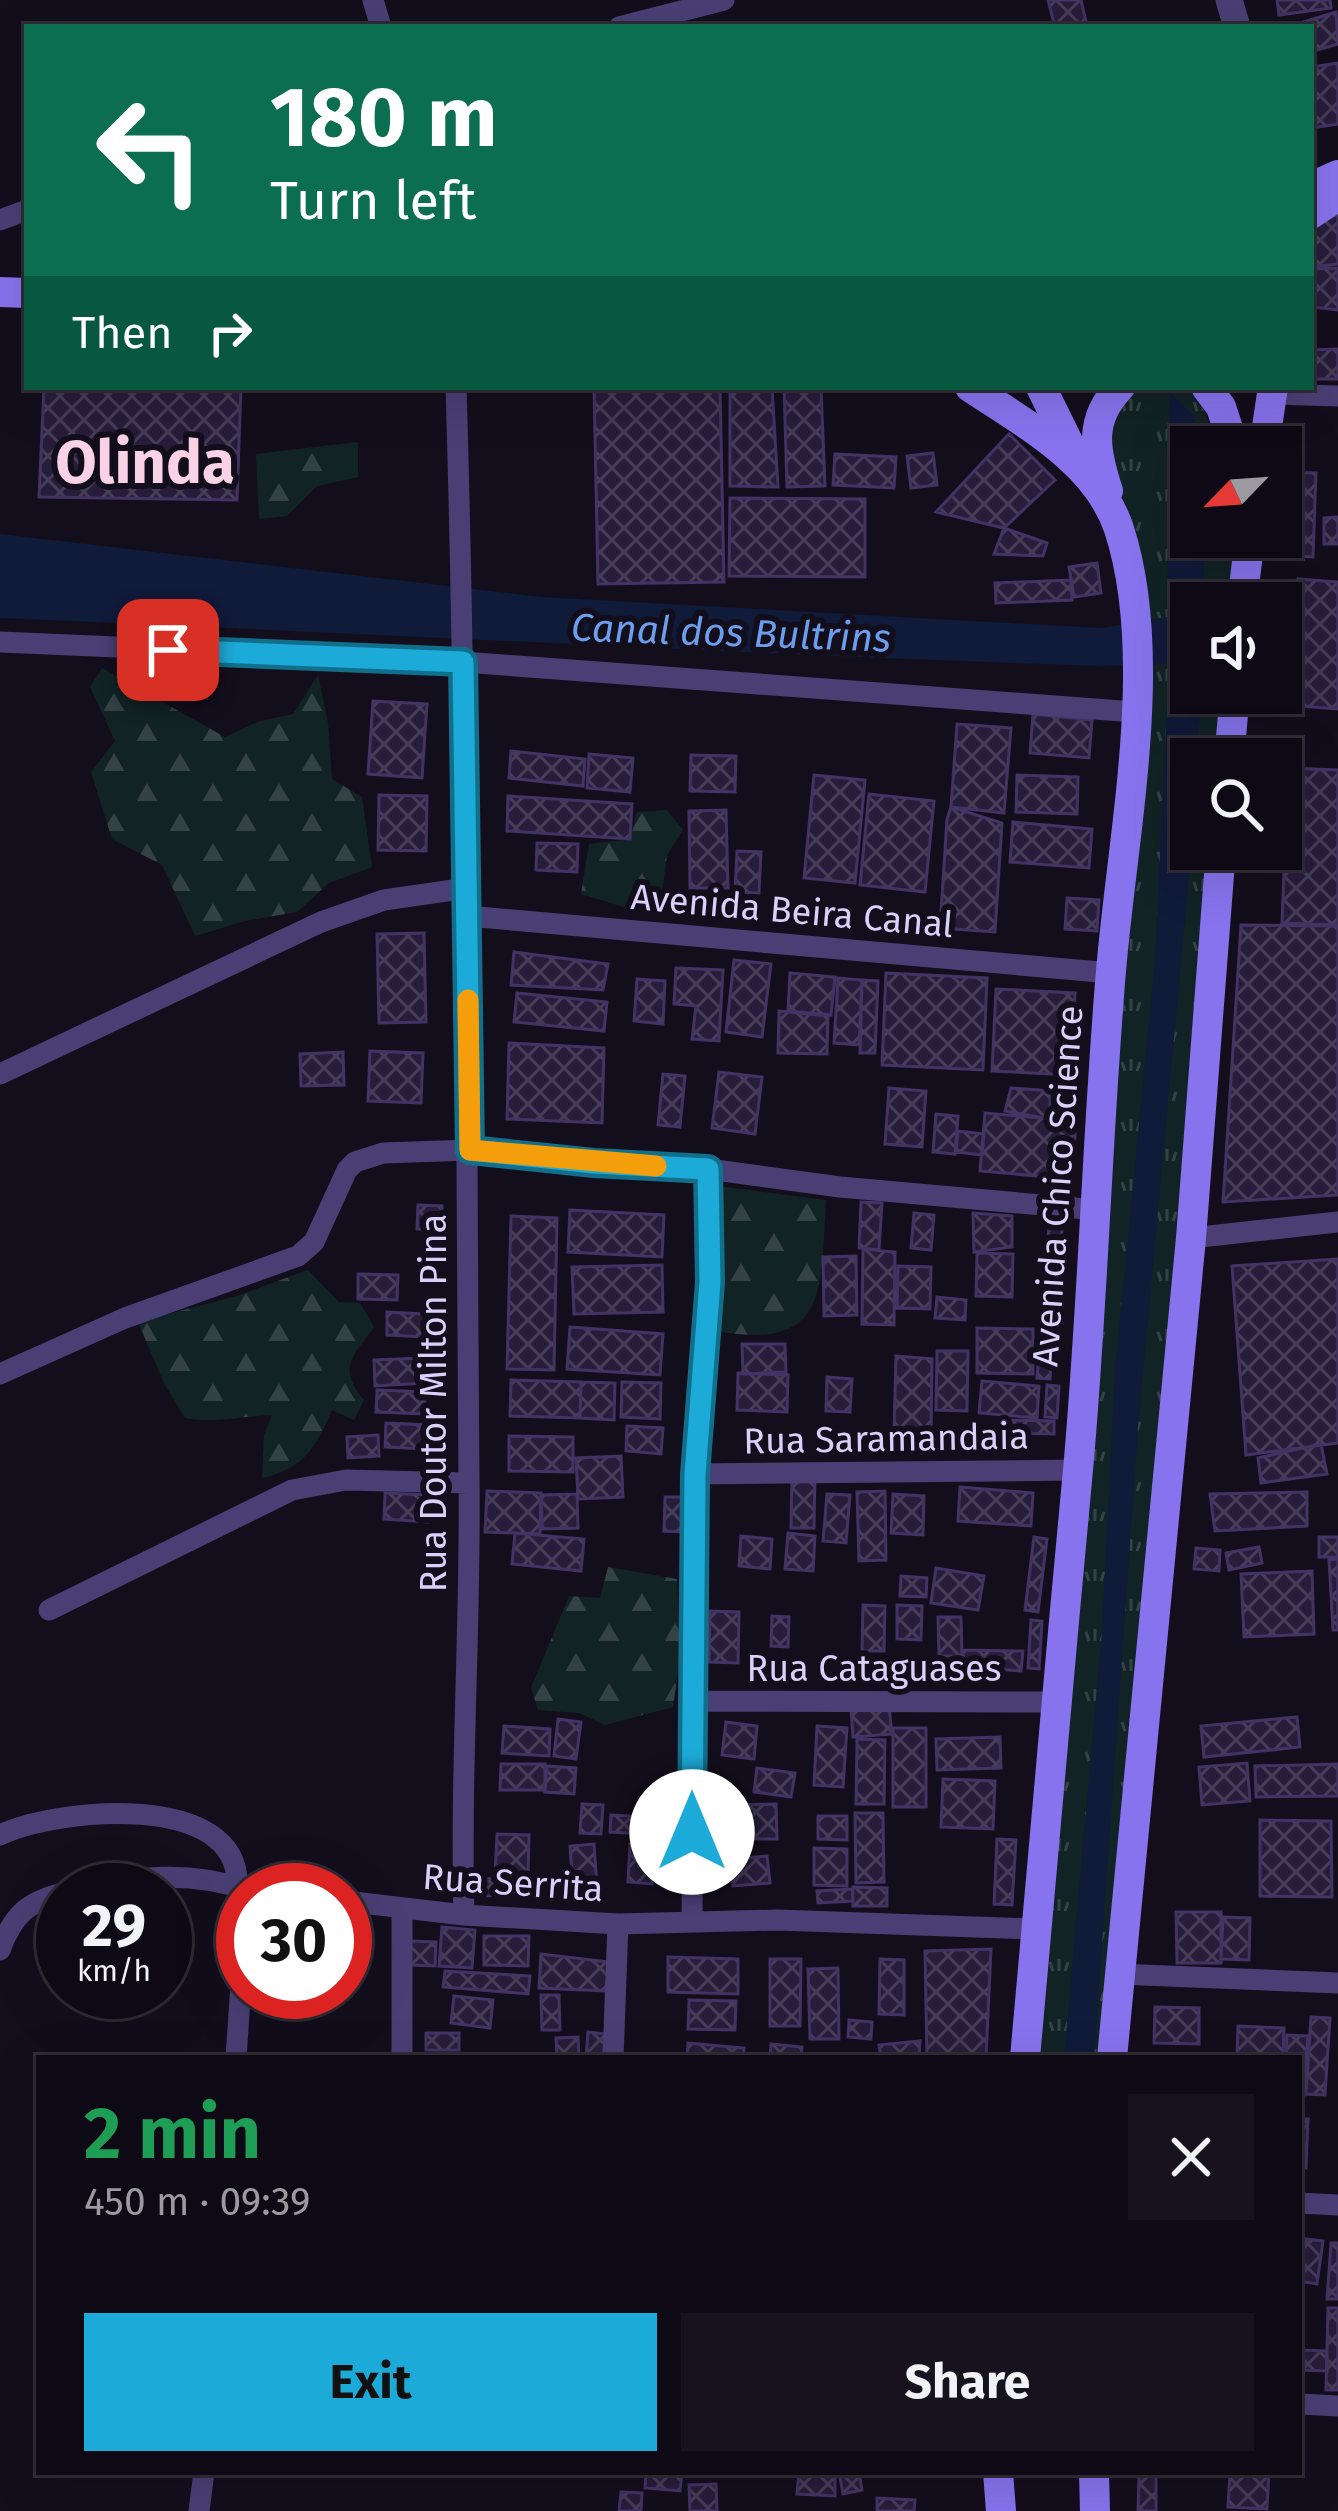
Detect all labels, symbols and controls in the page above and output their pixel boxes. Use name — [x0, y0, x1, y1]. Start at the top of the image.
text: 180 m — [270, 67, 498, 168]
icon: left — [72, 72, 228, 228]
text: Turn left — [270, 169, 477, 233]
icon: right — [197, 300, 263, 366]
text: Then — [72, 306, 173, 360]
north arrow — [1170, 426, 1302, 558]
map controls — [1170, 426, 1302, 870]
district label: Olinda — [55, 427, 235, 499]
button: sound — [1170, 582, 1302, 714]
pin — [117, 599, 219, 701]
water label: Canal dos Bultrins — [570, 604, 892, 662]
icon: arrive — [135, 617, 201, 683]
button: search — [1170, 738, 1302, 870]
street label: Avenida Beira Canal — [629, 875, 955, 947]
street label: Avenida Chico Science — [1023, 1004, 1093, 1368]
street label: Rua Doutor Milton Pina — [412, 1214, 456, 1592]
street label: Rua Saramandaia — [743, 1415, 1029, 1463]
street label: Rua Cataguases — [747, 1647, 1002, 1691]
position arrow — [629, 1769, 755, 1895]
street label: Rua Serrita — [421, 1855, 605, 1911]
speed limit sign: 30 — [216, 1863, 372, 2019]
text: 29 — [82, 1890, 146, 1962]
text: km/h — [77, 1953, 151, 1989]
text: 2 min — [84, 2091, 261, 2177]
button: close — [1128, 2094, 1254, 2220]
text: 450 m · 09:39 — [84, 2179, 310, 2225]
button: Exit — [84, 2313, 657, 2451]
button: Share — [681, 2313, 1254, 2451]

